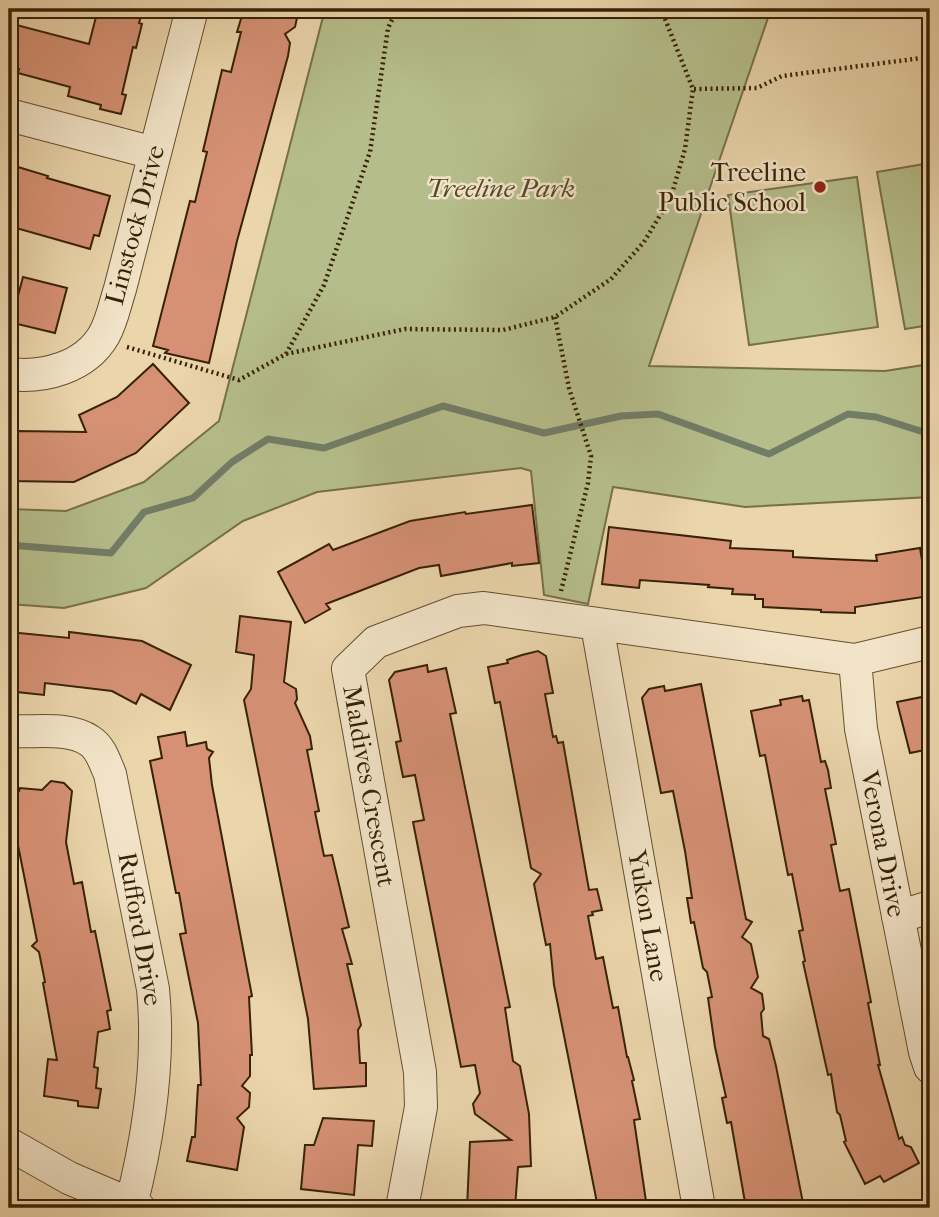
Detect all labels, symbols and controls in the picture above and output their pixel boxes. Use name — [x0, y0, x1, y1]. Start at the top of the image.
street label: Linstock Drive — [99, 141, 171, 308]
place label: Treeline Public School — [658, 157, 806, 218]
park label: Treeline Park — [427, 173, 575, 204]
marker: Treeline Public School — [812, 179, 828, 195]
street label: Maldives Crescent — [336, 683, 402, 890]
street label: Verona Drive — [853, 767, 912, 920]
street label: Yukon Lane — [621, 847, 675, 984]
street label: Rufford Drive — [111, 850, 169, 1008]

